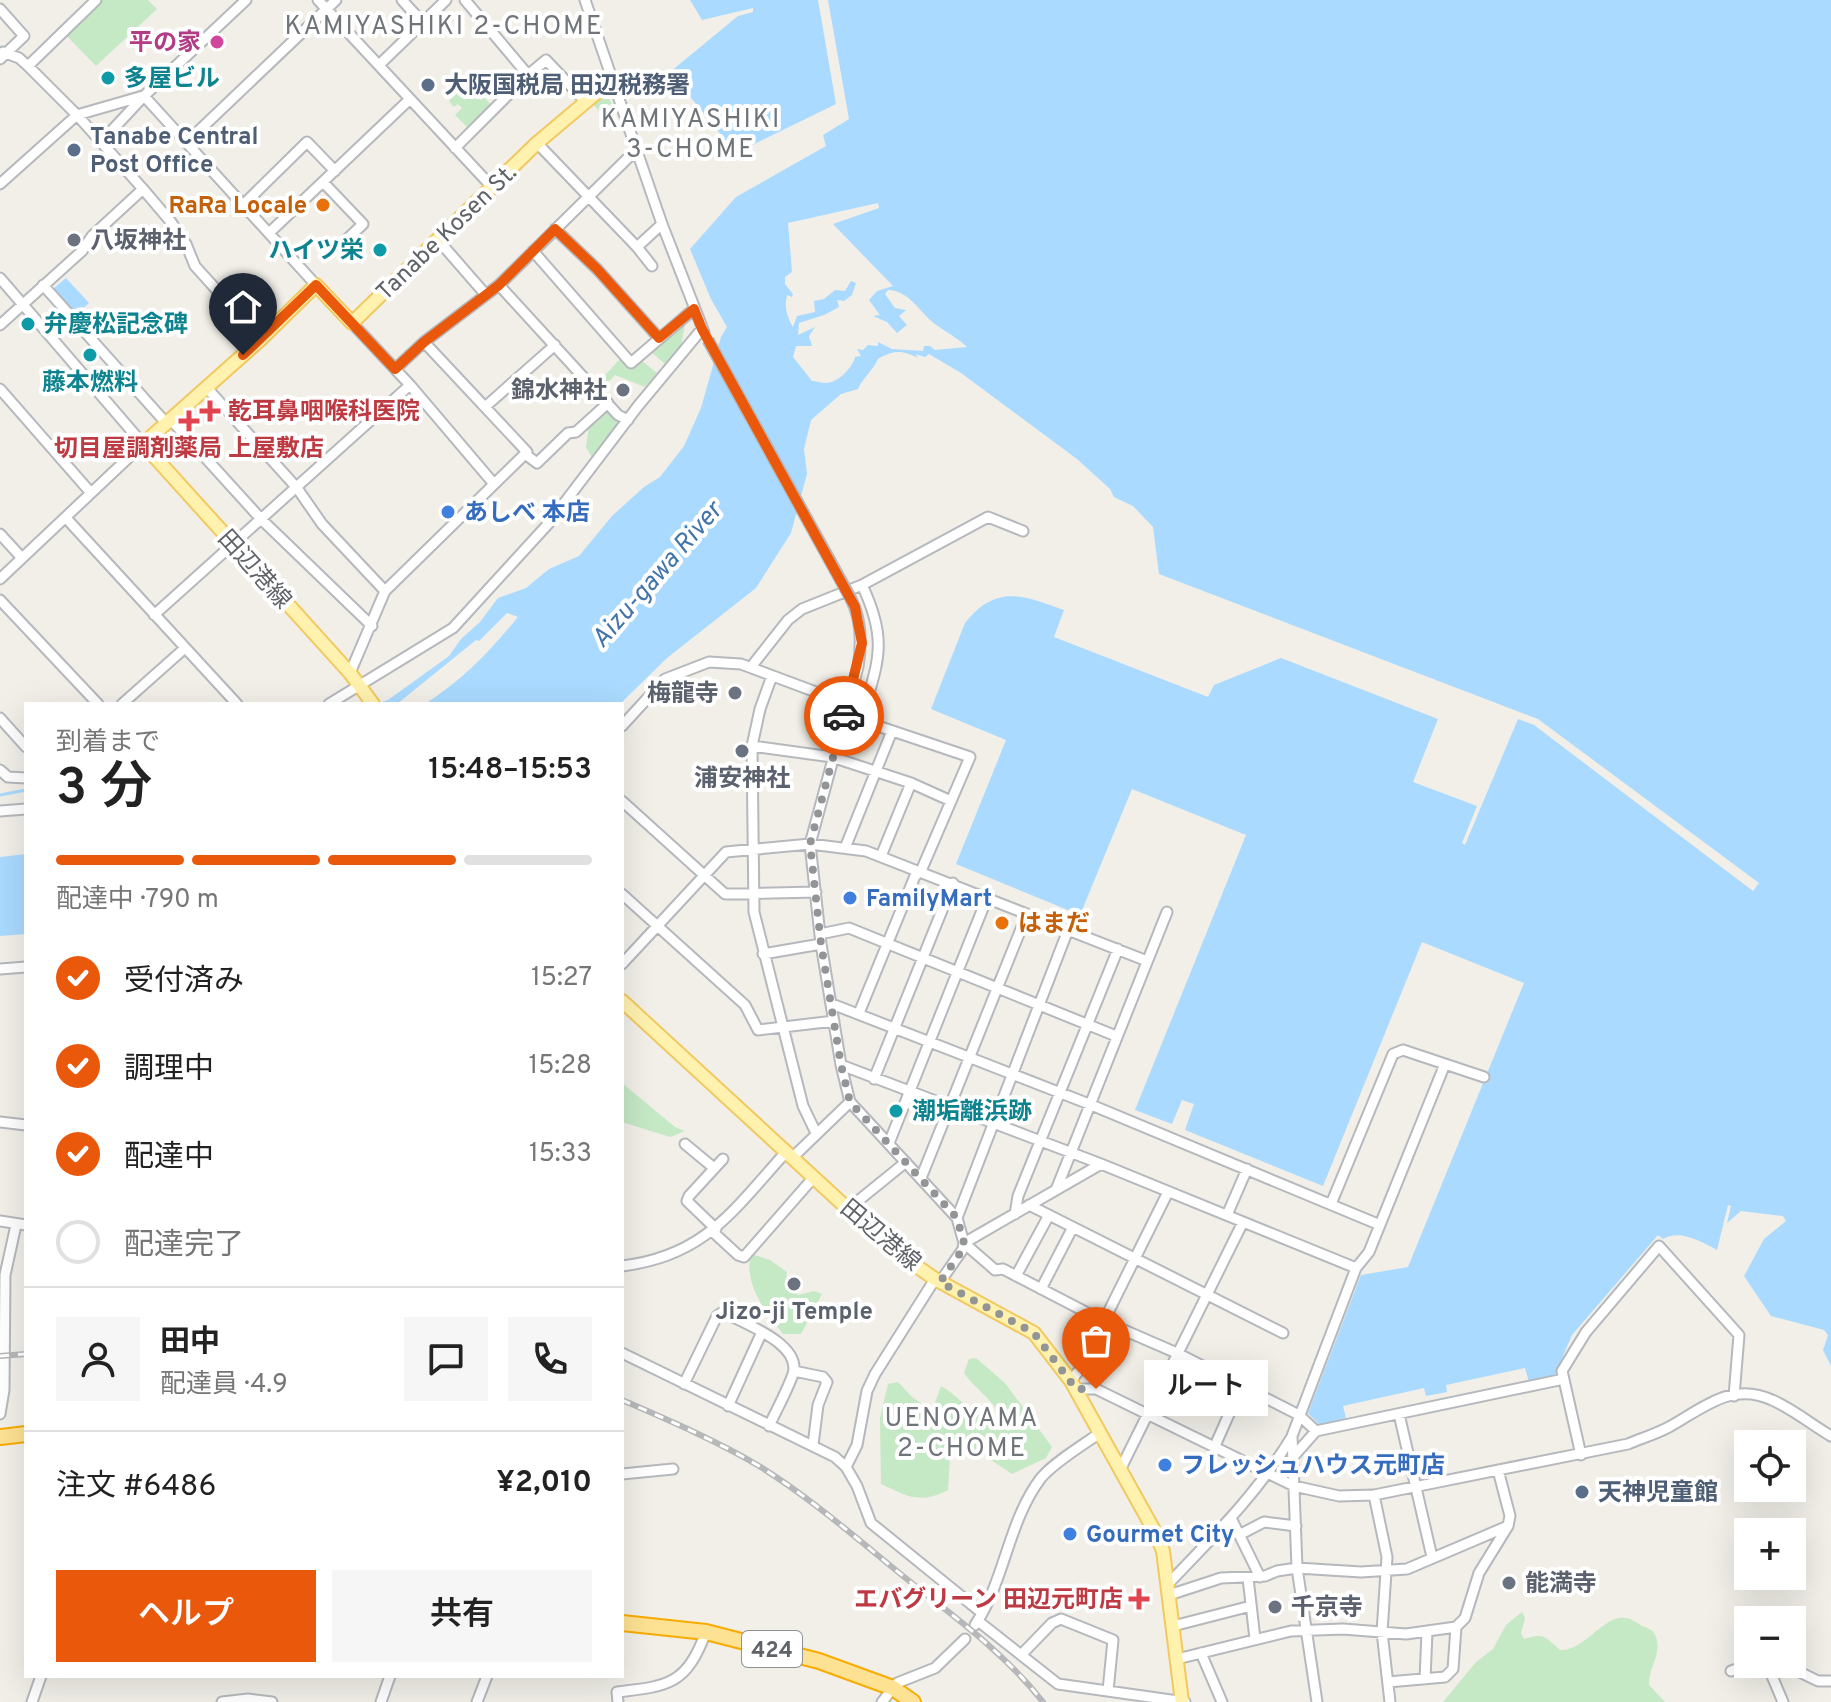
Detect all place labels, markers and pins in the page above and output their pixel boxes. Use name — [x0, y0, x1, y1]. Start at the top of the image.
place label: 平の家 — [129, 29, 201, 59]
marker: 平の家 — [208, 33, 226, 51]
place label: 多屋ビル — [124, 65, 220, 95]
marker: 多屋ビル — [99, 69, 117, 87]
place label: 大阪国税局 田辺税務署 — [444, 72, 690, 102]
marker: 大阪国税局 田辺税務署 — [419, 76, 437, 94]
place label: Tanabe Central Post Office — [90, 123, 258, 181]
marker: Tanabe Central Post Office — [65, 141, 83, 159]
place label: RaRa Locale — [168, 192, 307, 222]
marker: RaRa Locale — [314, 196, 332, 214]
place label: 八坂神社 — [90, 227, 186, 257]
marker: 八坂神社 — [65, 231, 83, 249]
place label: ハイツ栄 — [268, 237, 364, 267]
marker: ハイツ栄 — [371, 241, 389, 259]
pin — [209, 273, 277, 355]
place label: 弁慶松記念碑 — [44, 311, 188, 341]
marker: 弁慶松記念碑 — [19, 315, 37, 333]
marker: 藤本燃料 — [81, 346, 99, 364]
place label: 藤本燃料 — [42, 369, 138, 399]
place label: 錦水神社 — [511, 377, 607, 407]
marker: 錦水神社 — [614, 381, 632, 399]
place label: 乾耳鼻咽喉科医院 — [228, 398, 420, 428]
marker: 乾耳鼻咽喉科医院 — [199, 400, 221, 422]
marker: 切目屋調剤薬局 上屋敷店 — [180, 412, 198, 430]
place label: 切目屋調剤薬局 上屋敷店 — [54, 435, 324, 465]
place label: あしべ 本店 — [464, 499, 590, 529]
marker: あしべ 本店 — [439, 503, 457, 521]
place label: 梅龍寺 — [647, 680, 719, 710]
marker: 梅龍寺 — [726, 684, 744, 702]
marker: 浦安神社 — [733, 742, 751, 760]
place label: 浦安神社 — [694, 765, 790, 795]
place label: FamilyMart — [866, 885, 992, 915]
marker: FamilyMart — [841, 889, 859, 907]
place label: はまだ — [1018, 910, 1090, 940]
marker: はまだ — [993, 914, 1011, 932]
place label: 潮垢離浜跡 — [912, 1098, 1032, 1128]
marker: 潮垢離浜跡 — [887, 1102, 905, 1120]
marker: Jizo-ji Temple — [785, 1275, 803, 1293]
place label: Jizo-ji Temple — [715, 1298, 873, 1328]
pin — [1062, 1307, 1130, 1389]
callout: ルート — [1144, 1361, 1268, 1417]
place label: フレッシュハウス元町店 — [1181, 1452, 1445, 1482]
marker: フレッシュハウス元町店 — [1156, 1456, 1174, 1474]
place label: 天神児童館 — [1598, 1479, 1718, 1509]
marker: 天神児童館 — [1573, 1483, 1591, 1501]
place label: Gourmet City — [1086, 1521, 1234, 1551]
marker: Gourmet City — [1061, 1525, 1079, 1543]
place label: 能満寺 — [1525, 1570, 1597, 1600]
marker: 能満寺 — [1500, 1574, 1518, 1592]
place label: エバグリーン 田辺元町店 — [854, 1586, 1123, 1616]
marker: エバグリーン 田辺元町店 — [1130, 1590, 1148, 1608]
place label: 千京寺 — [1291, 1594, 1363, 1624]
marker: 千京寺 — [1266, 1598, 1284, 1616]

